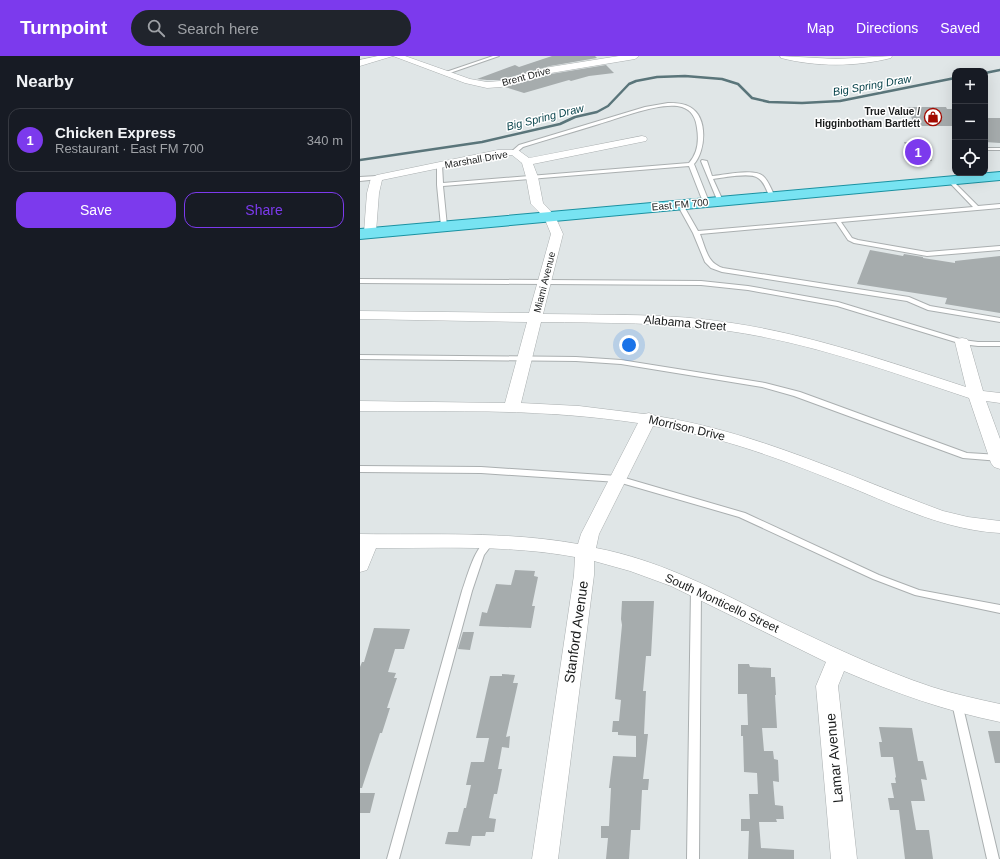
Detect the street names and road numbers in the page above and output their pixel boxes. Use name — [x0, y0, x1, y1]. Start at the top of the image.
street label: Brent Drive — [501, 65, 552, 88]
street label: Marshall Drive — [444, 148, 509, 170]
street label: East FM 700 — [651, 197, 709, 212]
street label: Miami Avenue — [532, 250, 558, 314]
street label: Alabama Street — [643, 312, 727, 334]
street label: Morrison Drive — [647, 412, 727, 444]
street label: South Monticello Street — [663, 570, 782, 636]
street label: Stanford Avenue — [561, 580, 591, 684]
street label: Lamar Avenue — [822, 712, 846, 804]

